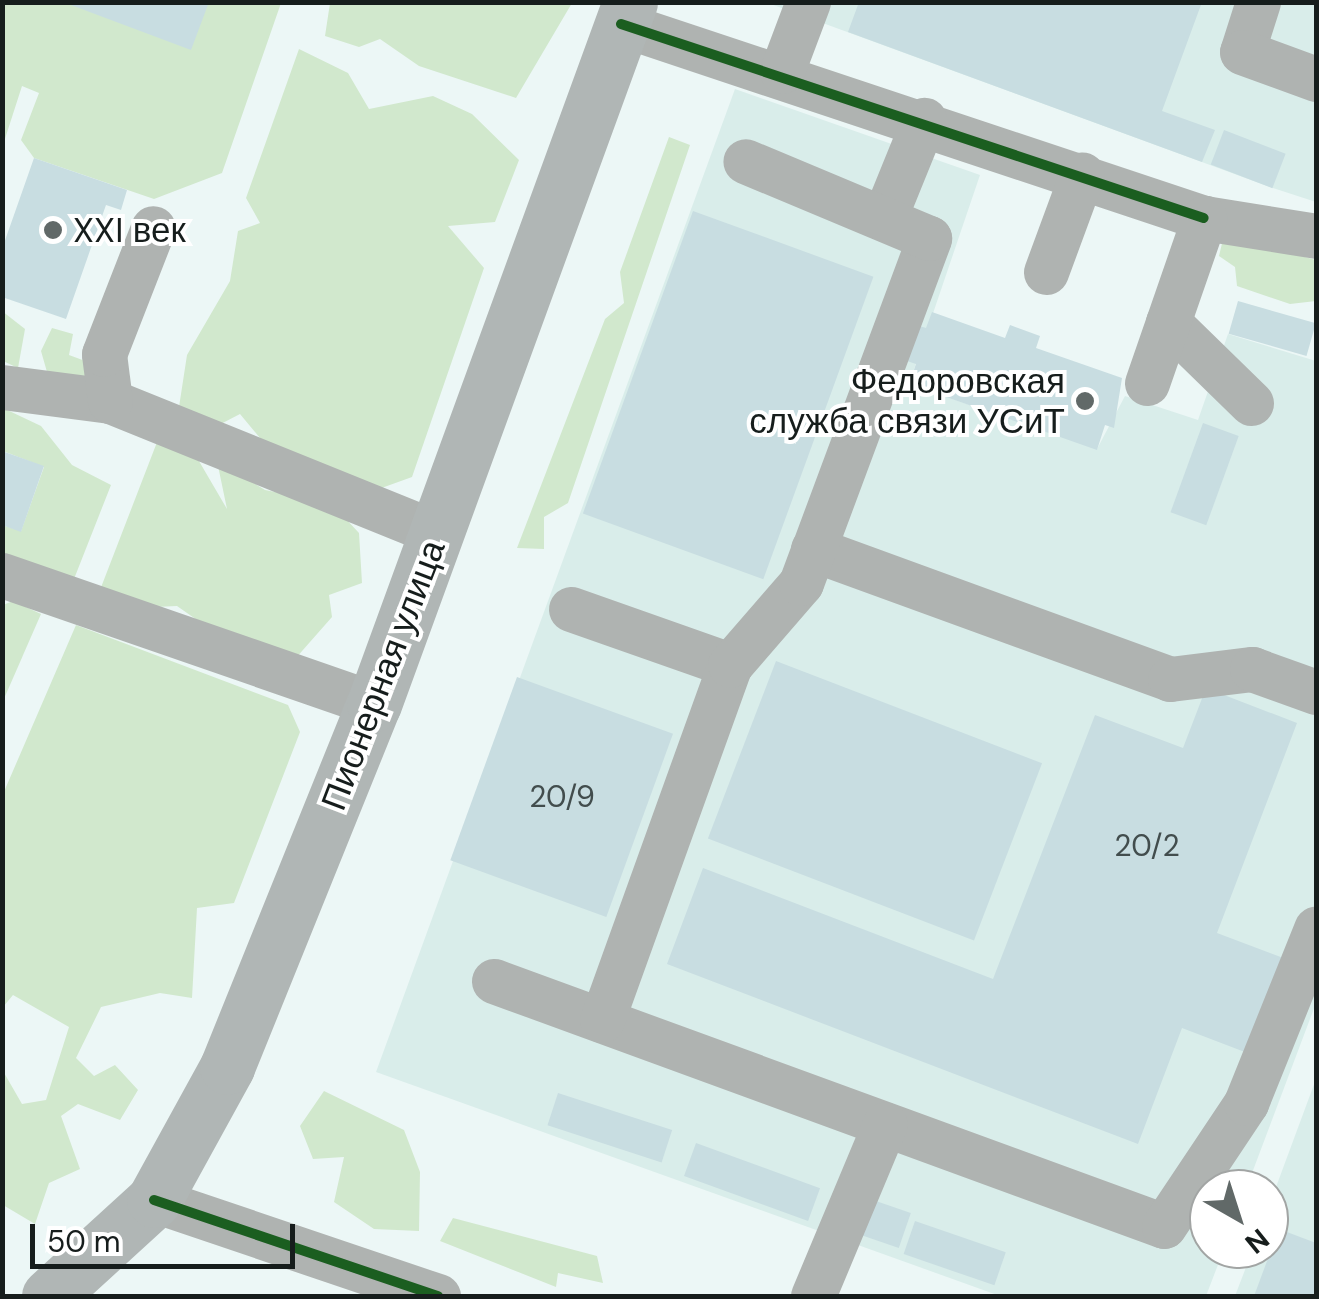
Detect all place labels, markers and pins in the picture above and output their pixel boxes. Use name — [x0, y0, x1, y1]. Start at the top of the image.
place label: XXI век — [73, 209, 186, 251]
marker: XXI век — [42, 219, 64, 241]
place label: Федоровская служба связи УСиТ — [749, 360, 1065, 442]
marker: Федоровская служба связи УСиТ — [1074, 390, 1096, 412]

